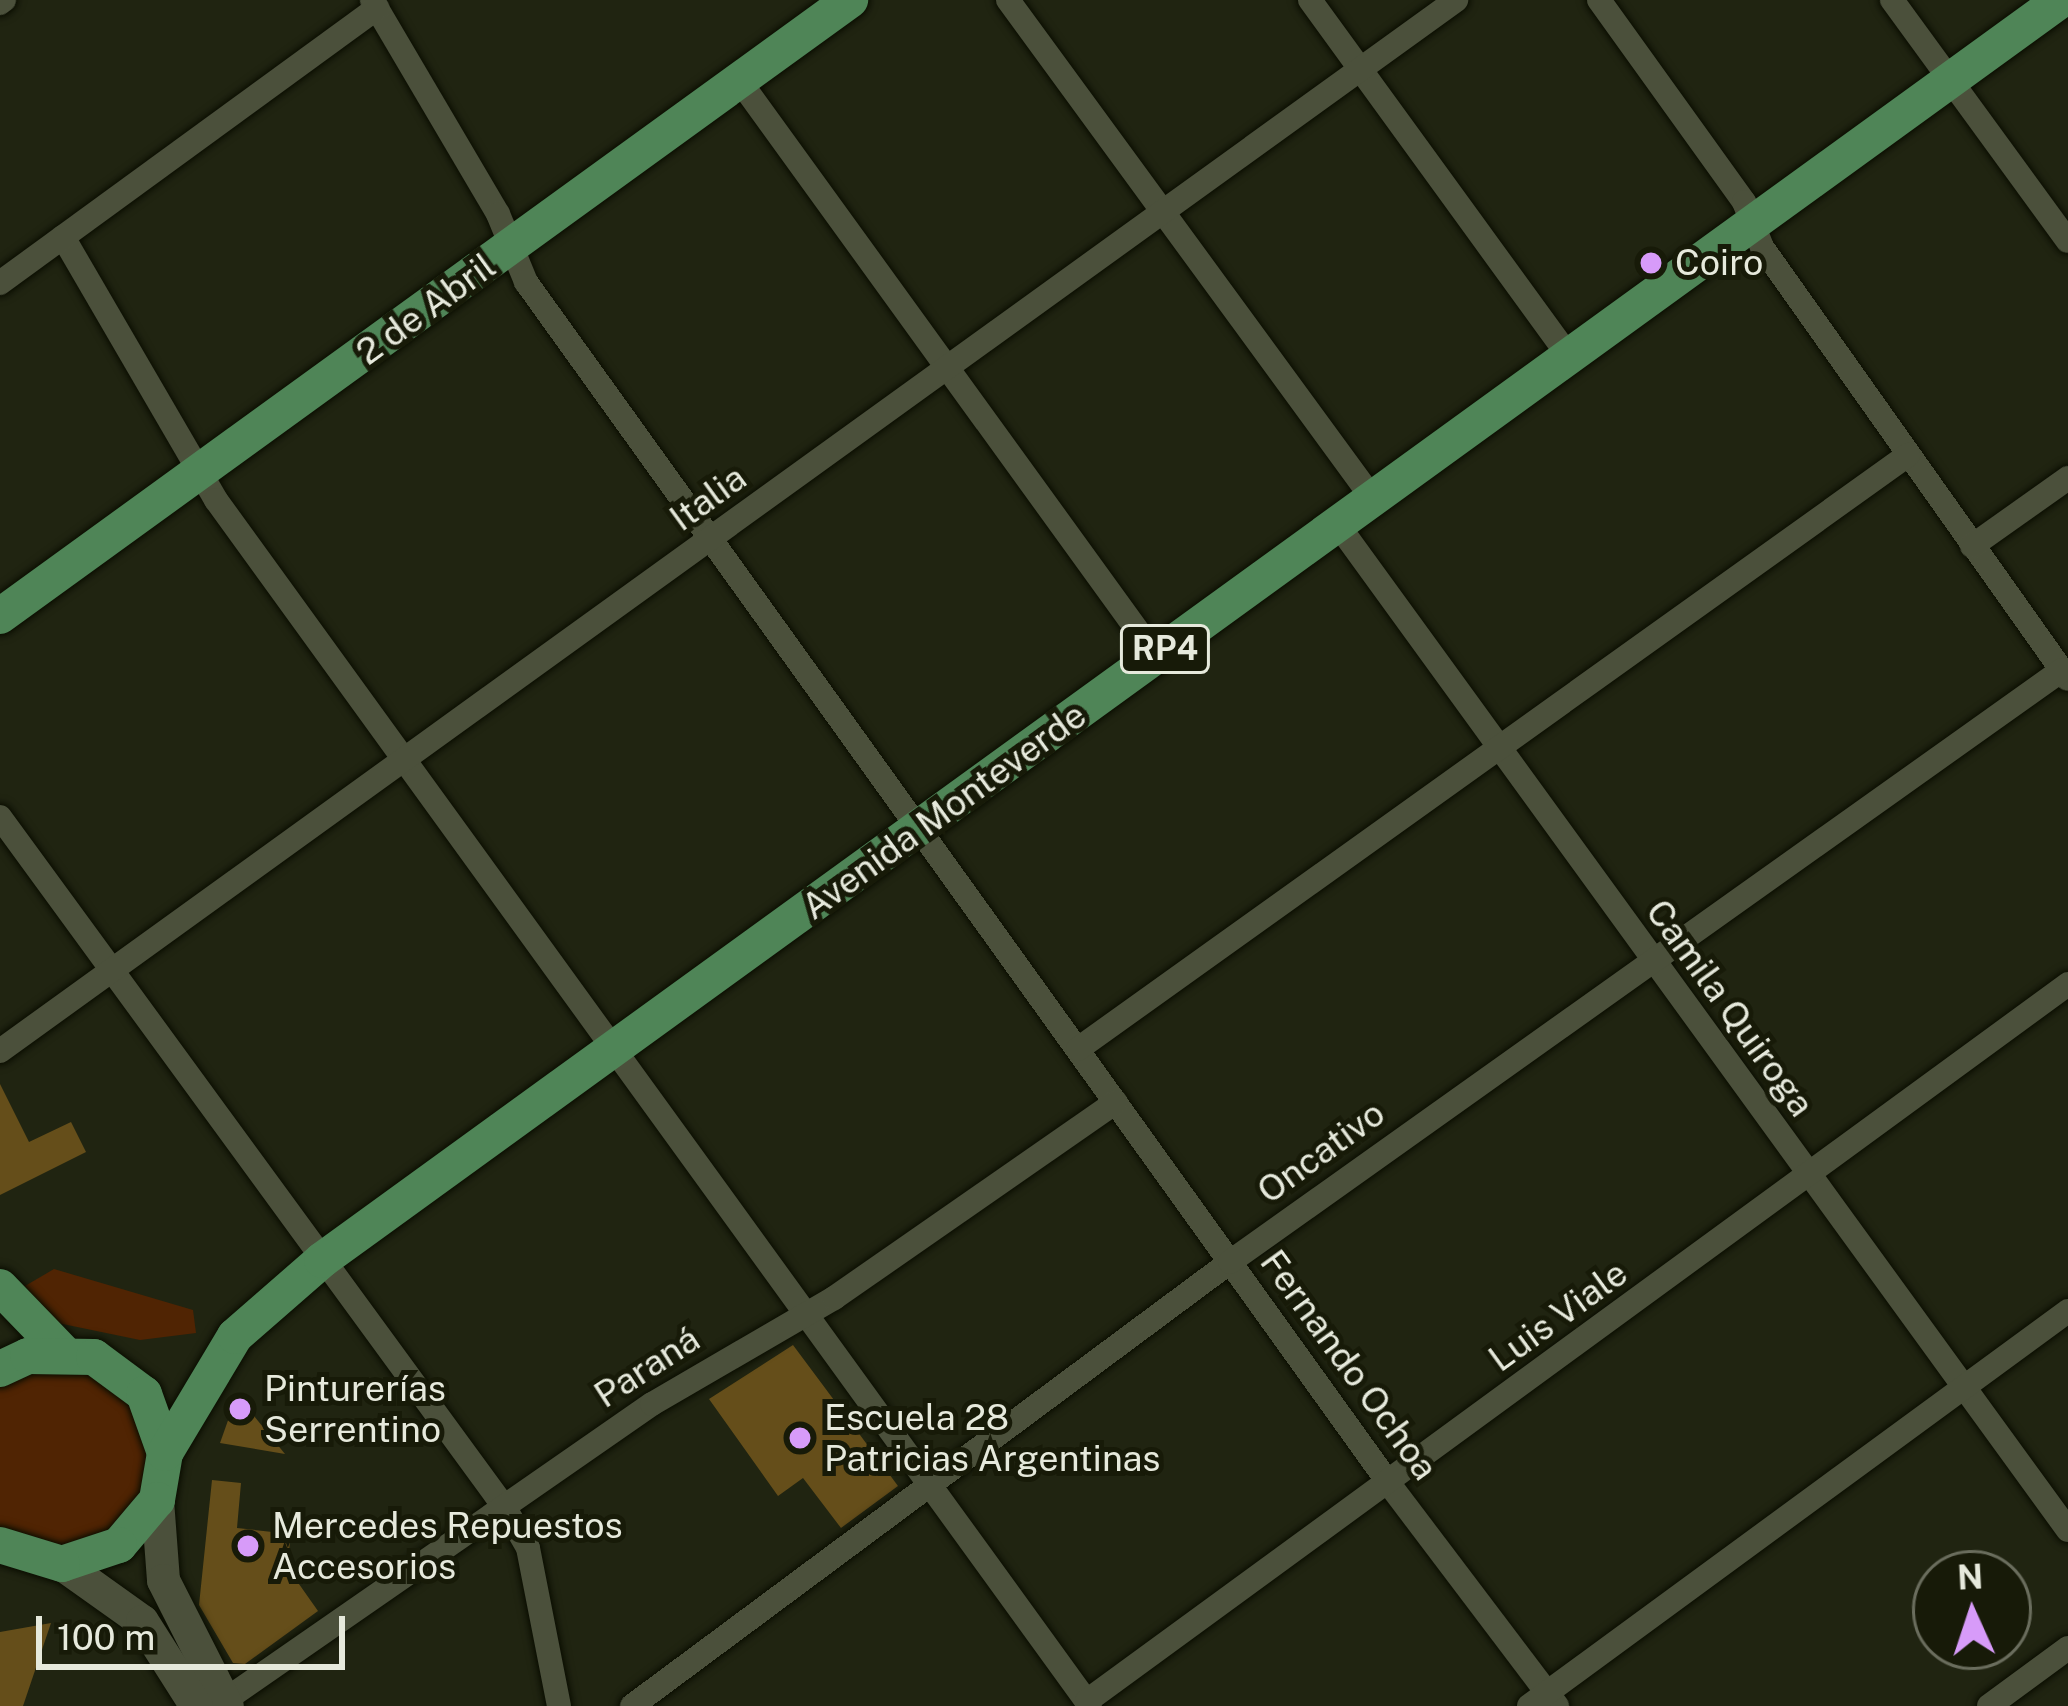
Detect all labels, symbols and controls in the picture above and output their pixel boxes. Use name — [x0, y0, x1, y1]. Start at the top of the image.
place label: Coiro — [1675, 241, 1763, 285]
street label: 2 de Abril — [348, 244, 504, 374]
marker: Coiro — [1638, 250, 1664, 276]
street label: Italia — [662, 456, 754, 540]
road number: RP4 — [1117, 622, 1213, 676]
street label: Avenida Monteverde — [793, 693, 1095, 929]
street label: Camila Quiroga — [1637, 891, 1823, 1125]
street label: Oncativo — [1249, 1091, 1393, 1213]
street label: Fernando Ochoa — [1251, 1242, 1447, 1488]
street label: Luis Viale — [1480, 1251, 1636, 1381]
street label: Paraná — [586, 1317, 708, 1417]
place label: Pinturerías Serrentino — [264, 1366, 446, 1451]
place label: Escuela 28 Patricias Argentinas — [824, 1395, 1161, 1480]
marker: Pinturerías Serrentino — [227, 1396, 253, 1422]
marker: Escuela 28 Patricias Argentinas — [787, 1425, 813, 1451]
place label: Mercedes Repuestos Accesorios — [272, 1503, 623, 1588]
marker: Mercedes Repuestos Accesorios — [235, 1533, 261, 1559]
north arrow — [1912, 1550, 2032, 1670]
text: N — [1956, 1557, 1984, 1597]
scale bar — [42, 1592, 351, 1666]
text: 100 m — [57, 1616, 155, 1658]

